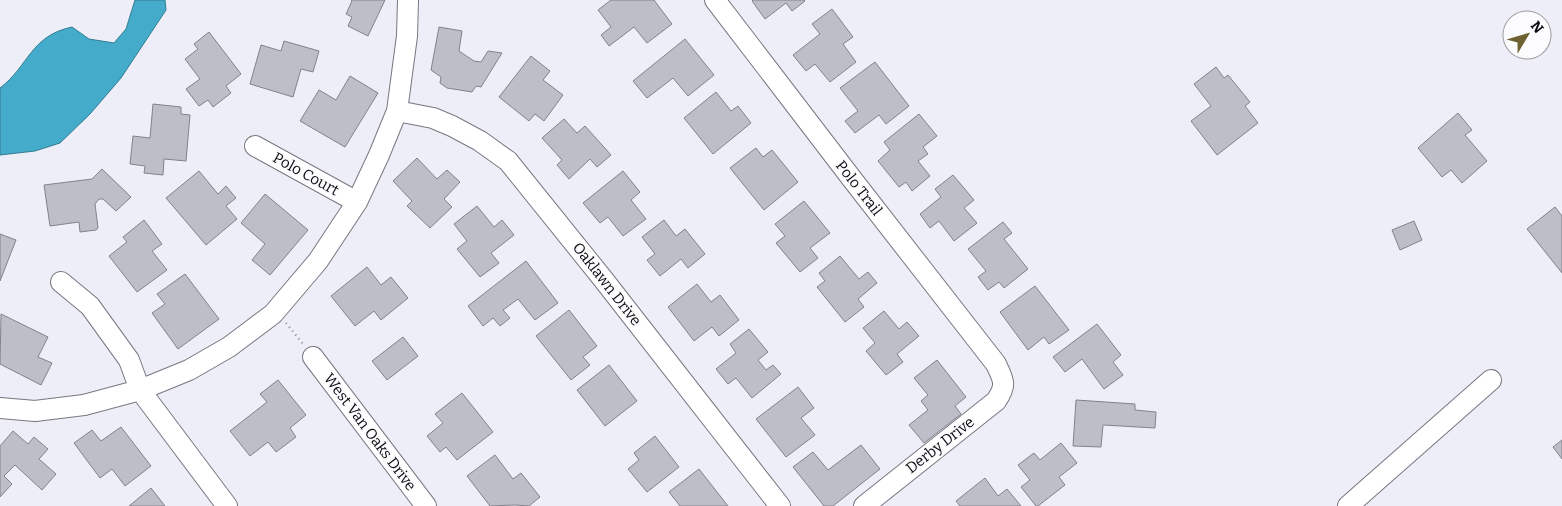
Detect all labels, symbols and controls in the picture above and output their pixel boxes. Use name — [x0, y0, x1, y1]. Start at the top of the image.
north arrow — [1502, 10, 1552, 60]
text: N — [1527, 18, 1547, 37]
street label: Polo Court — [270, 149, 343, 200]
street label: Polo Trail — [832, 157, 886, 219]
street label: Oaklawn Drive — [569, 239, 645, 329]
street label: West Van Oaks Drive — [320, 370, 420, 494]
street label: Derby Drive — [902, 413, 978, 477]

